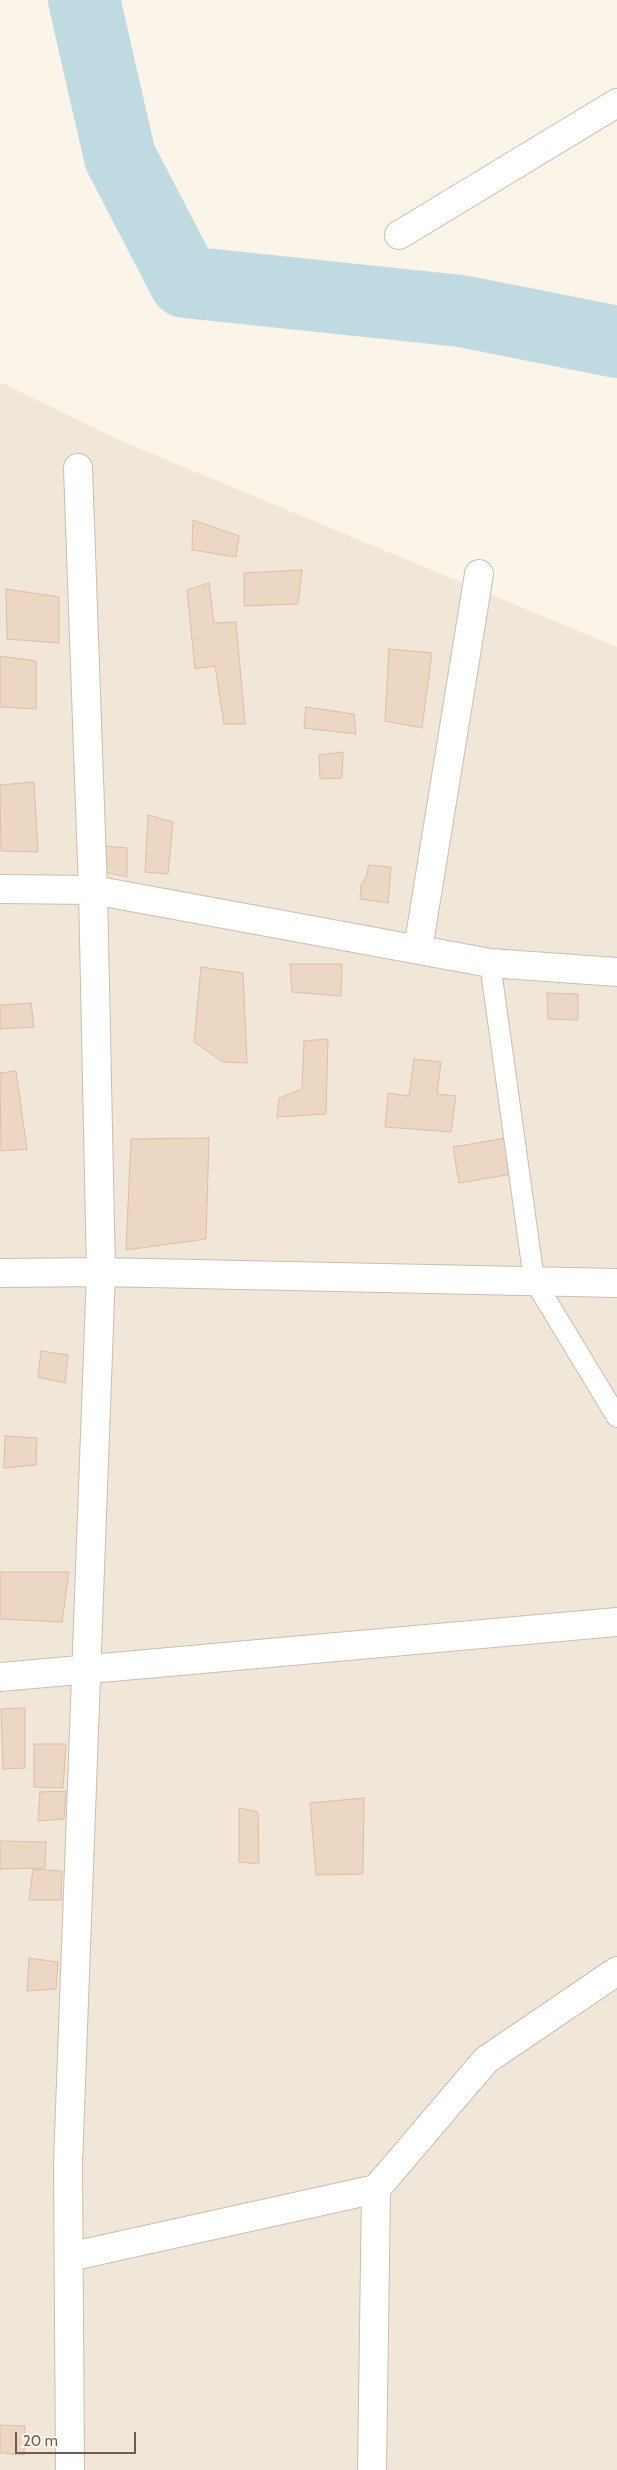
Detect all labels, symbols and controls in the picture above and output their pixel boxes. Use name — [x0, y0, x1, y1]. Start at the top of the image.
scale bar — [18, 2422, 139, 2454]
text: 20 m — [23, 2432, 58, 2450]

